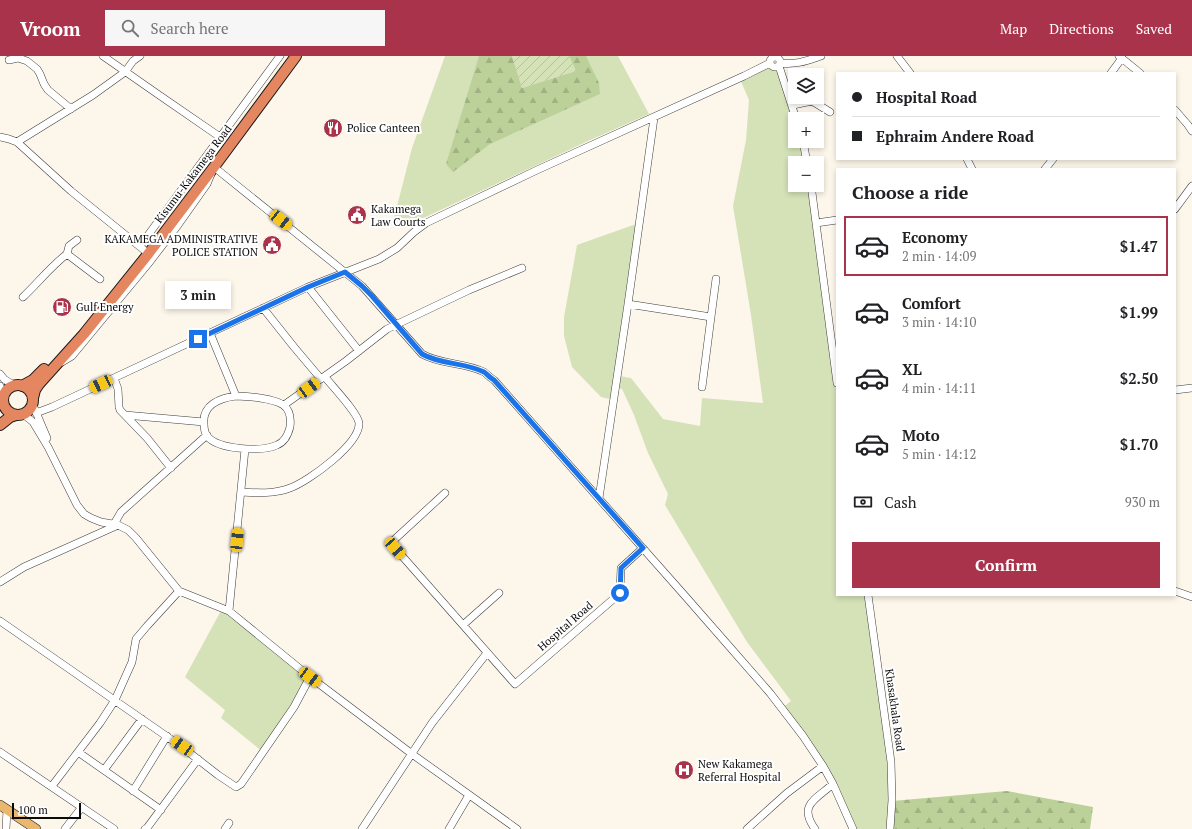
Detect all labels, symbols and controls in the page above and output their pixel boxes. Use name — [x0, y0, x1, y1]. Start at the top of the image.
search box — [105, 10, 385, 46]
text: Vroom — [20, 16, 81, 41]
icon: search — [119, 17, 141, 39]
text: Search here — [151, 18, 229, 38]
text: Map — [1000, 19, 1027, 38]
text: Directions — [1049, 19, 1114, 38]
text: Saved — [1136, 19, 1172, 38]
map controls — [788, 68, 824, 192]
button: layers — [788, 68, 824, 104]
text: Hospital Road — [876, 87, 977, 107]
button: + — [788, 112, 824, 148]
restaurant icon: Police Canteen — [322, 117, 344, 139]
place label: Police Canteen — [347, 121, 420, 135]
street label: Kisumu-Kakamega Road — [151, 122, 235, 226]
text: Ephraim Andere Road — [876, 126, 1034, 146]
button: − — [788, 156, 824, 192]
text: Choose a ride — [852, 180, 968, 204]
place label: Kakamega Law Courts — [371, 202, 426, 229]
public building icon: Kakamega Law Courts — [346, 204, 368, 226]
car — [268, 208, 294, 232]
text: Economy — [902, 227, 967, 247]
icon: car — [854, 228, 890, 264]
place label: KAKAMEGA ADMINISTRATIVE POLICE STATION — [104, 232, 258, 259]
public building icon: KAKAMEGA ADMINISTRATIVE POLICE STATION — [261, 234, 283, 256]
text: $1.47 — [1120, 236, 1158, 256]
text: 2 min · 14:09 — [902, 247, 976, 265]
callout: 3 min — [165, 281, 231, 309]
text: 3 min — [180, 286, 216, 304]
text: Comfort — [902, 293, 961, 313]
icon: car — [854, 294, 890, 330]
fuel station icon: Gulf Energy — [51, 296, 73, 318]
place label: Gulf Energy — [76, 300, 134, 314]
text: $1.99 — [1120, 302, 1158, 322]
text: 3 min · 14:10 — [902, 313, 976, 331]
route end — [189, 330, 207, 348]
text: XL — [902, 359, 922, 379]
icon: car — [854, 360, 890, 396]
text: $2.50 — [1120, 368, 1158, 388]
car — [88, 373, 114, 395]
car — [296, 376, 322, 400]
text: 4 min · 14:11 — [902, 379, 976, 397]
text: Moto — [902, 425, 940, 445]
icon: car — [854, 426, 890, 462]
text: $1.70 — [1120, 434, 1158, 454]
text: 5 min · 14:12 — [902, 445, 976, 463]
icon: cash — [852, 491, 874, 513]
text: Cash — [884, 492, 917, 512]
text: 930 m — [1125, 493, 1160, 511]
car — [230, 527, 244, 553]
car — [383, 535, 407, 561]
button: Confirm — [852, 542, 1160, 588]
route start — [611, 584, 629, 602]
street label: Hospital Road — [535, 598, 595, 654]
car — [297, 665, 323, 689]
street label: Khasakhala Road — [882, 668, 908, 752]
car — [169, 734, 195, 758]
place label: New Kakamega Referral Hospital — [698, 757, 781, 784]
hospital icon: New Kakamega Referral Hospital — [673, 759, 695, 781]
scale bar — [12, 801, 81, 820]
text: 100 m — [18, 803, 48, 817]

